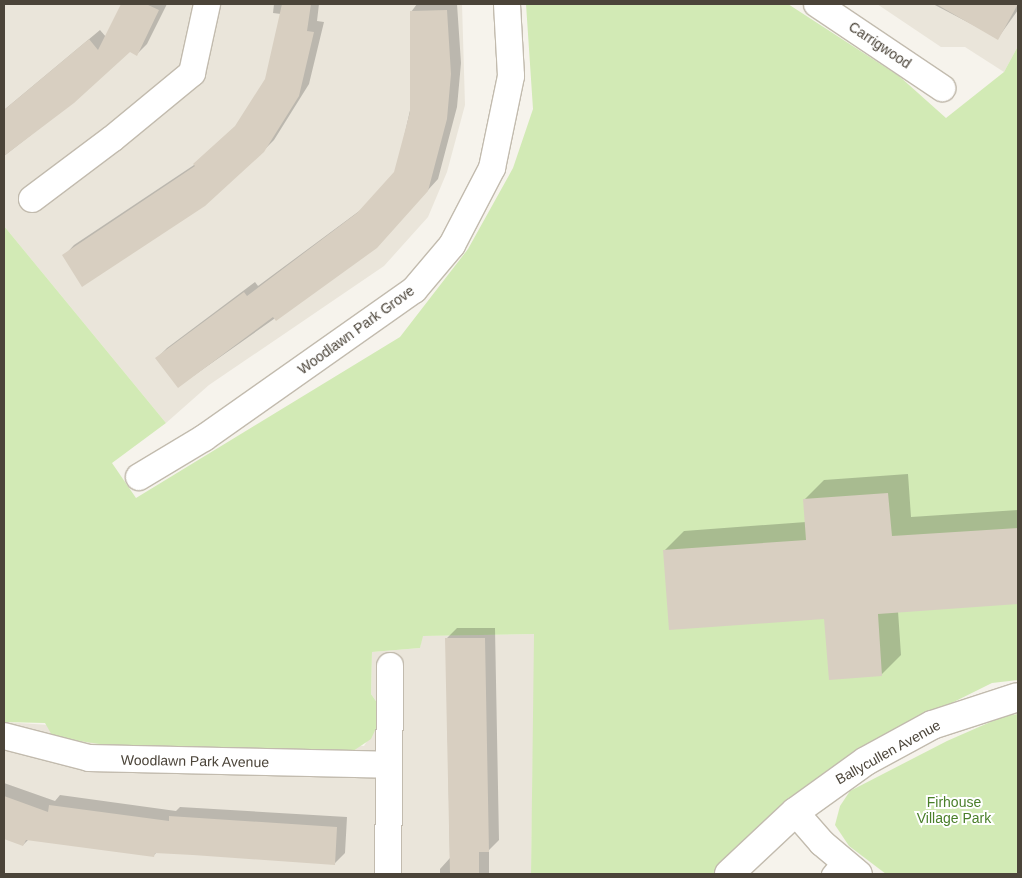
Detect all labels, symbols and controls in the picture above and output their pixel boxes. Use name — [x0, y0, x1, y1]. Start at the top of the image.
street label: Carrigwood — [846, 18, 914, 72]
street label: Woodlawn Park Grove — [295, 282, 417, 378]
street label: Ballycullen Avenue — [832, 716, 944, 788]
street label: Woodlawn Park Avenue — [120, 751, 270, 771]
park label: Firhouse Village Park — [917, 794, 991, 826]

